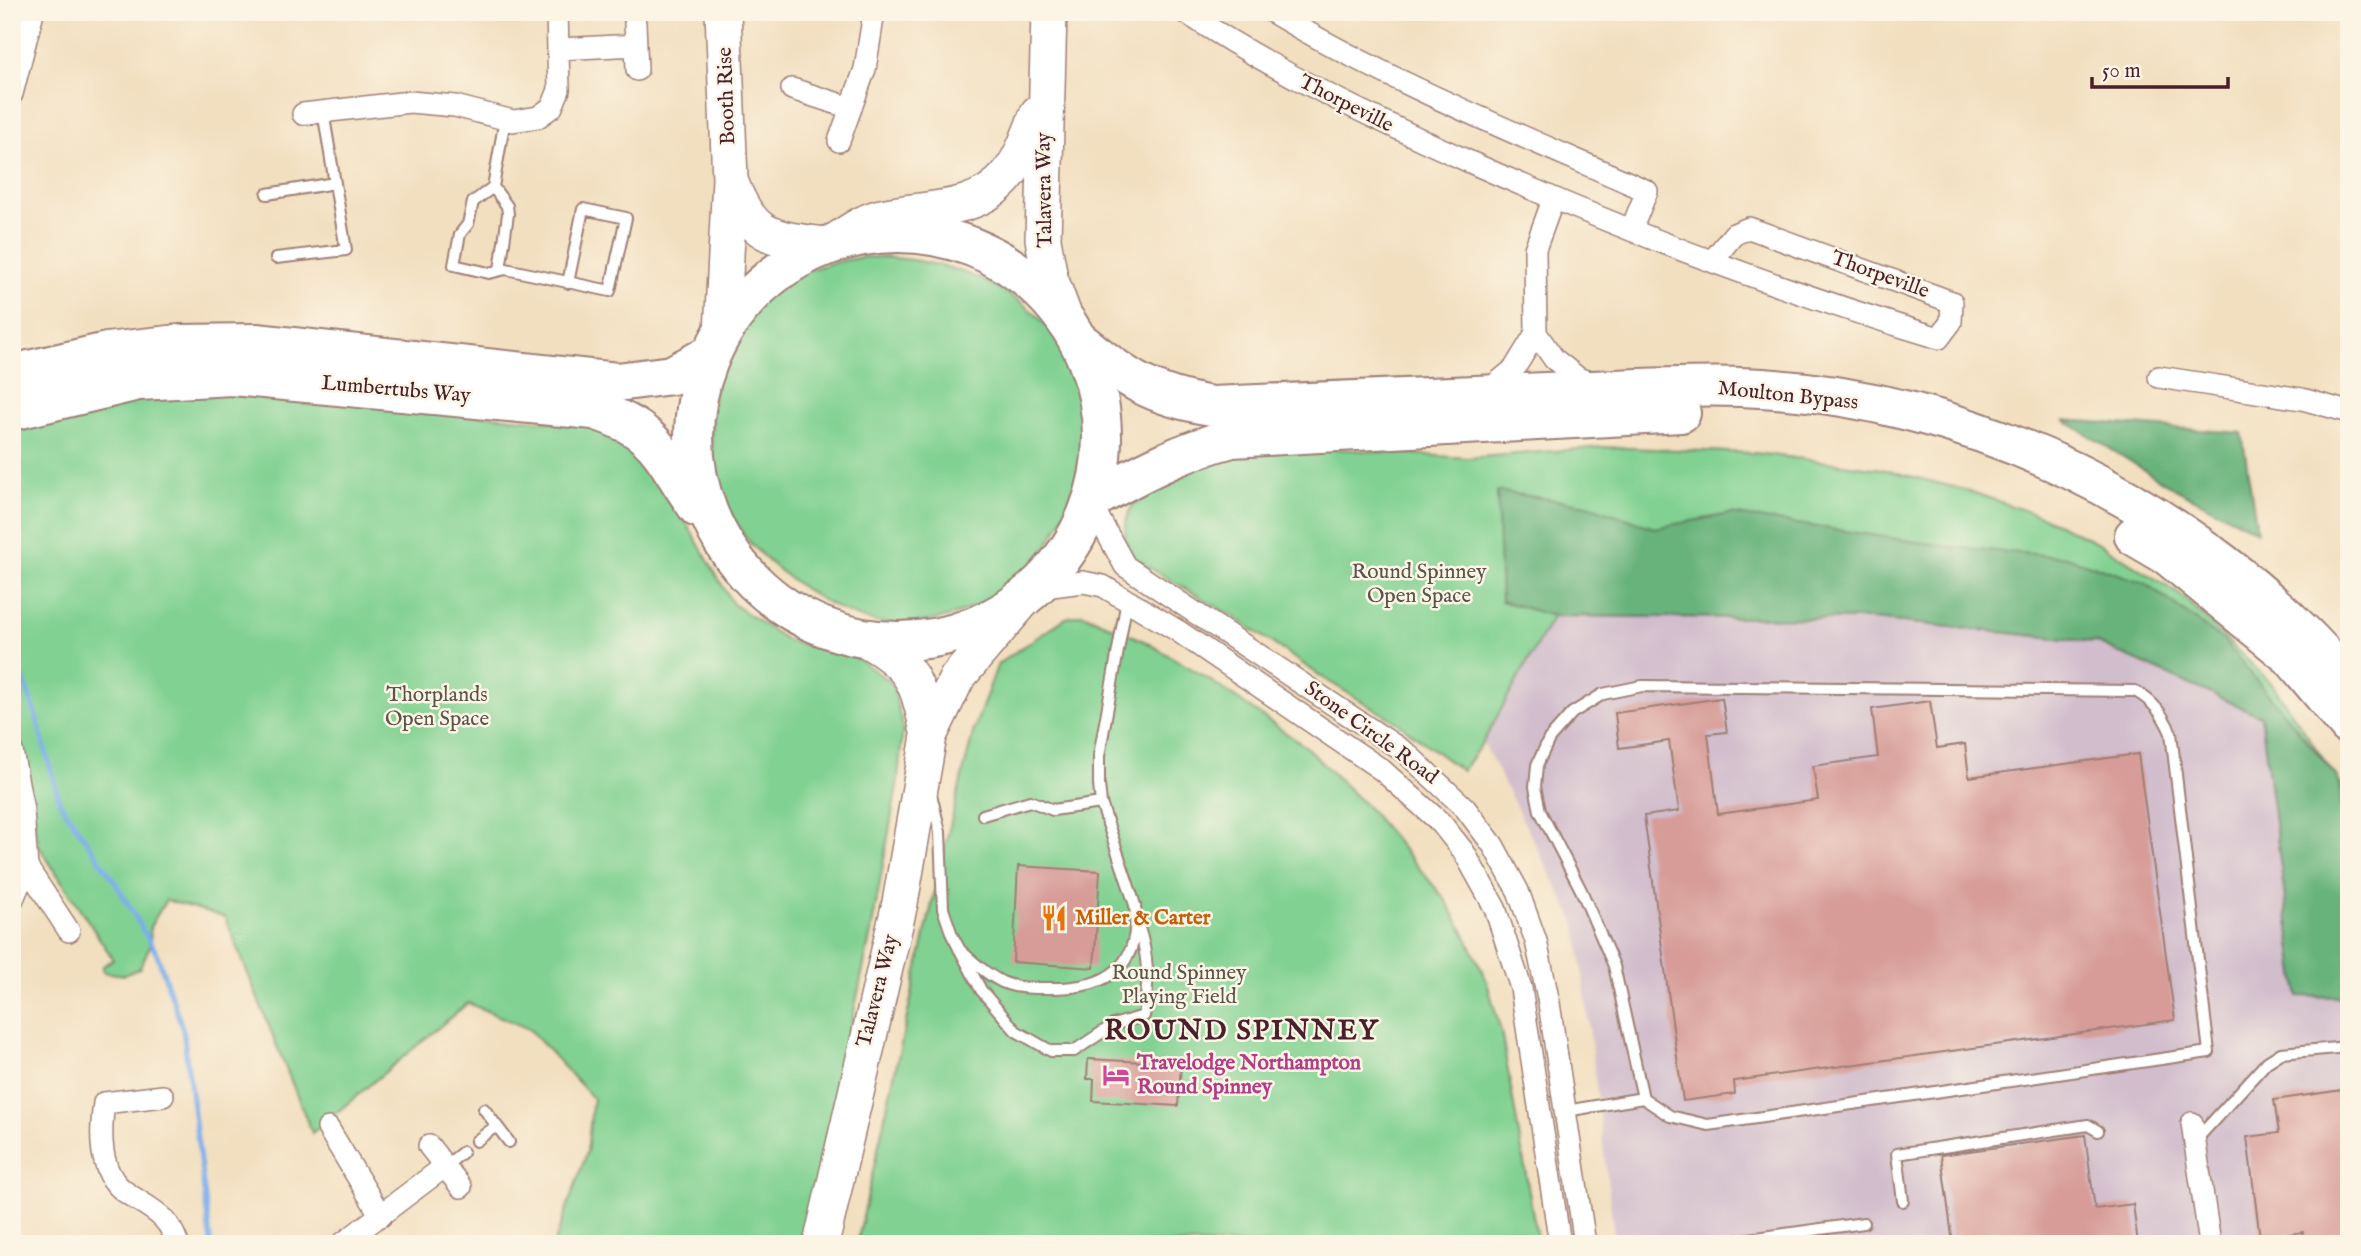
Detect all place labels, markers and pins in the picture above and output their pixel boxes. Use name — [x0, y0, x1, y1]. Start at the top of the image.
restaurant icon: Miller & Carter — [1039, 903, 1069, 933]
place label: Miller & Carter — [1075, 905, 1211, 932]
place label: Travelodge Northampton Round Spinney — [1136, 1050, 1361, 1101]
hotel icon: Travelodge Northampton Round Spinney — [1101, 1060, 1131, 1090]

